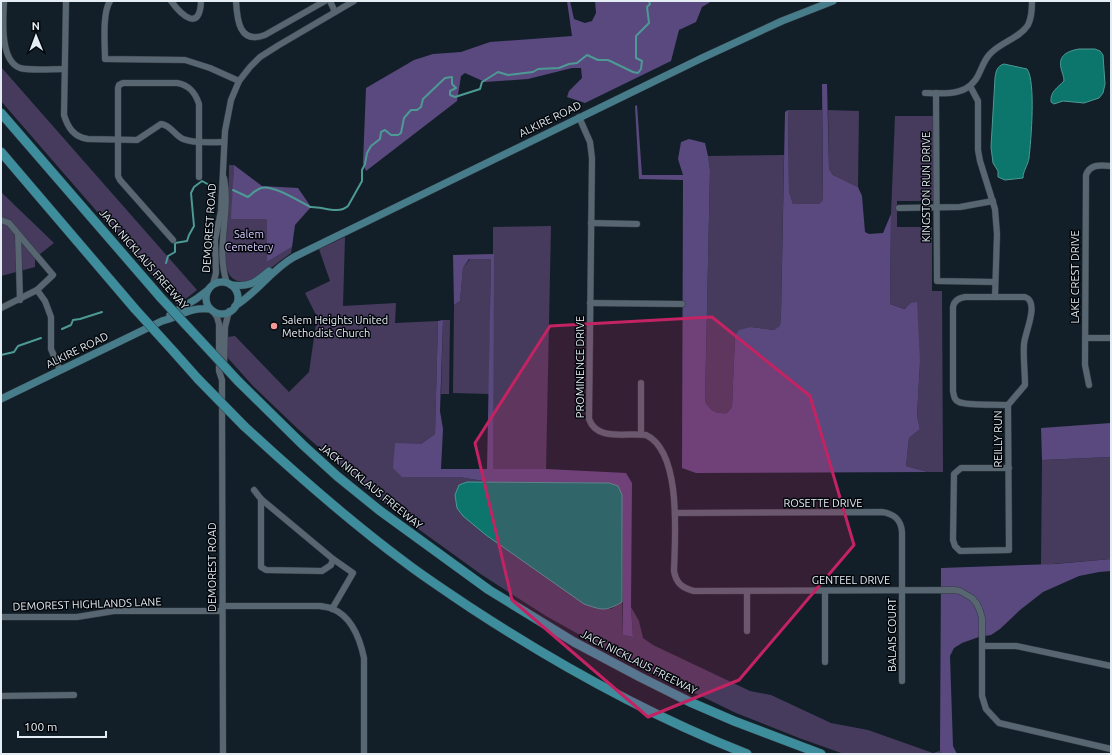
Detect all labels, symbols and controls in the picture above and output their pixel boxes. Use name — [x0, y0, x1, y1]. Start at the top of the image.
north arrow — [16, 16, 56, 56]
text: N — [32, 20, 40, 32]
street label: ALKIRE ROAD — [517, 99, 583, 139]
street label: KINGSTON RUN DRIVE — [920, 132, 932, 242]
street label: DEMOREST ROAD — [200, 183, 218, 273]
street label: JACK NICKLAUS FREEWAY — [97, 206, 191, 312]
park label: Salem Cemetery — [225, 228, 274, 253]
street label: LAKE CREST DRIVE — [1069, 230, 1081, 324]
place label: Salem Heights United Methodist Church — [282, 314, 388, 339]
street label: PROMINENCE DRIVE — [574, 316, 586, 418]
marker: Salem Heights United Methodist Church — [269, 321, 279, 331]
street label: ALKIRE ROAD — [44, 330, 110, 370]
street label: REILLY RUN — [992, 410, 1004, 468]
street label: JACK NICKLAUS FREEWAY — [317, 441, 425, 532]
street label: ROSETTE DRIVE — [783, 497, 863, 509]
street label: DEMOREST ROAD — [206, 522, 218, 612]
street label: GENTEEL DRIVE — [812, 574, 890, 586]
street label: DEMOREST HIGHLANDS LANE — [12, 595, 162, 613]
street label: BALAIS COURT — [886, 598, 898, 672]
street label: JACK NICKLAUS FREEWAY — [579, 627, 700, 697]
scale bar — [18, 713, 106, 739]
text: 100 m — [24, 720, 57, 733]

